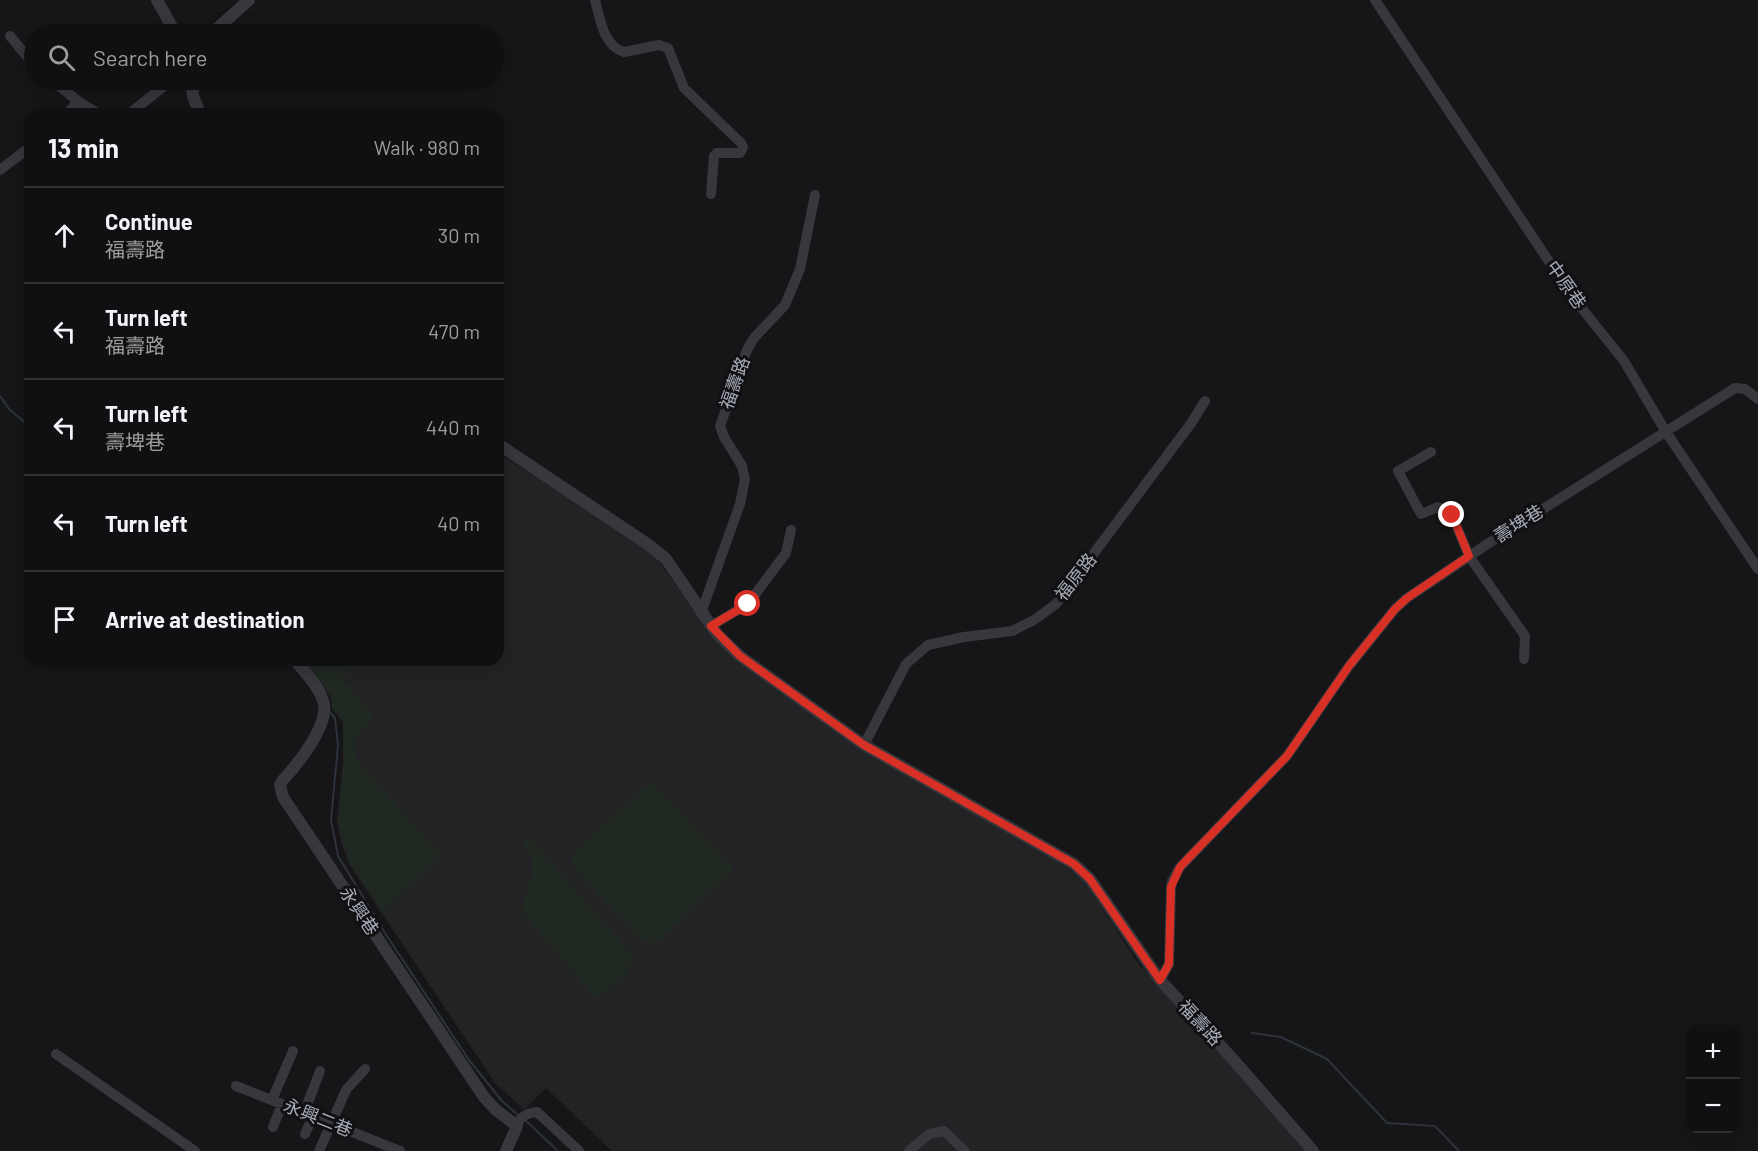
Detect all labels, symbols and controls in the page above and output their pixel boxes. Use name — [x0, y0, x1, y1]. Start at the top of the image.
search box — [24, 24, 504, 90]
icon: search — [45, 41, 78, 74]
text: Search here — [93, 44, 207, 70]
text: 13 min — [48, 132, 119, 163]
text: Walk · 980 m — [374, 135, 480, 159]
text: Continue — [105, 208, 193, 234]
icon: ahead — [48, 219, 81, 252]
text: 30 m — [438, 223, 480, 247]
text: 福壽路 — [105, 237, 165, 261]
street label: 中原巷 — [1542, 256, 1591, 313]
text: Turn left — [105, 304, 188, 330]
icon: left — [48, 315, 81, 348]
text: 470 m — [428, 319, 480, 343]
text: 福壽路 — [105, 333, 165, 357]
street label: 福壽路 — [714, 354, 754, 412]
text: Turn left — [105, 400, 188, 426]
icon: left — [48, 411, 81, 444]
text: 440 m — [426, 415, 480, 439]
text: 壽埤巷 — [105, 429, 165, 453]
street label: 壽埤巷 — [1490, 500, 1547, 547]
route end — [1438, 501, 1464, 527]
icon: left — [48, 507, 81, 540]
text: Turn left — [105, 510, 188, 536]
text: 40 m — [437, 511, 480, 535]
street label: 福原路 — [1050, 548, 1101, 604]
route start — [734, 590, 760, 616]
icon: arrive — [48, 603, 81, 636]
text: Arrive at destination — [105, 606, 304, 632]
street label: 永興巷 — [336, 882, 384, 939]
street label: 福壽路 — [1174, 995, 1227, 1050]
map controls — [1686, 1025, 1740, 1133]
button: + — [1686, 1025, 1740, 1079]
button: − — [1686, 1079, 1740, 1133]
street label: 永興二巷 — [281, 1093, 356, 1141]

